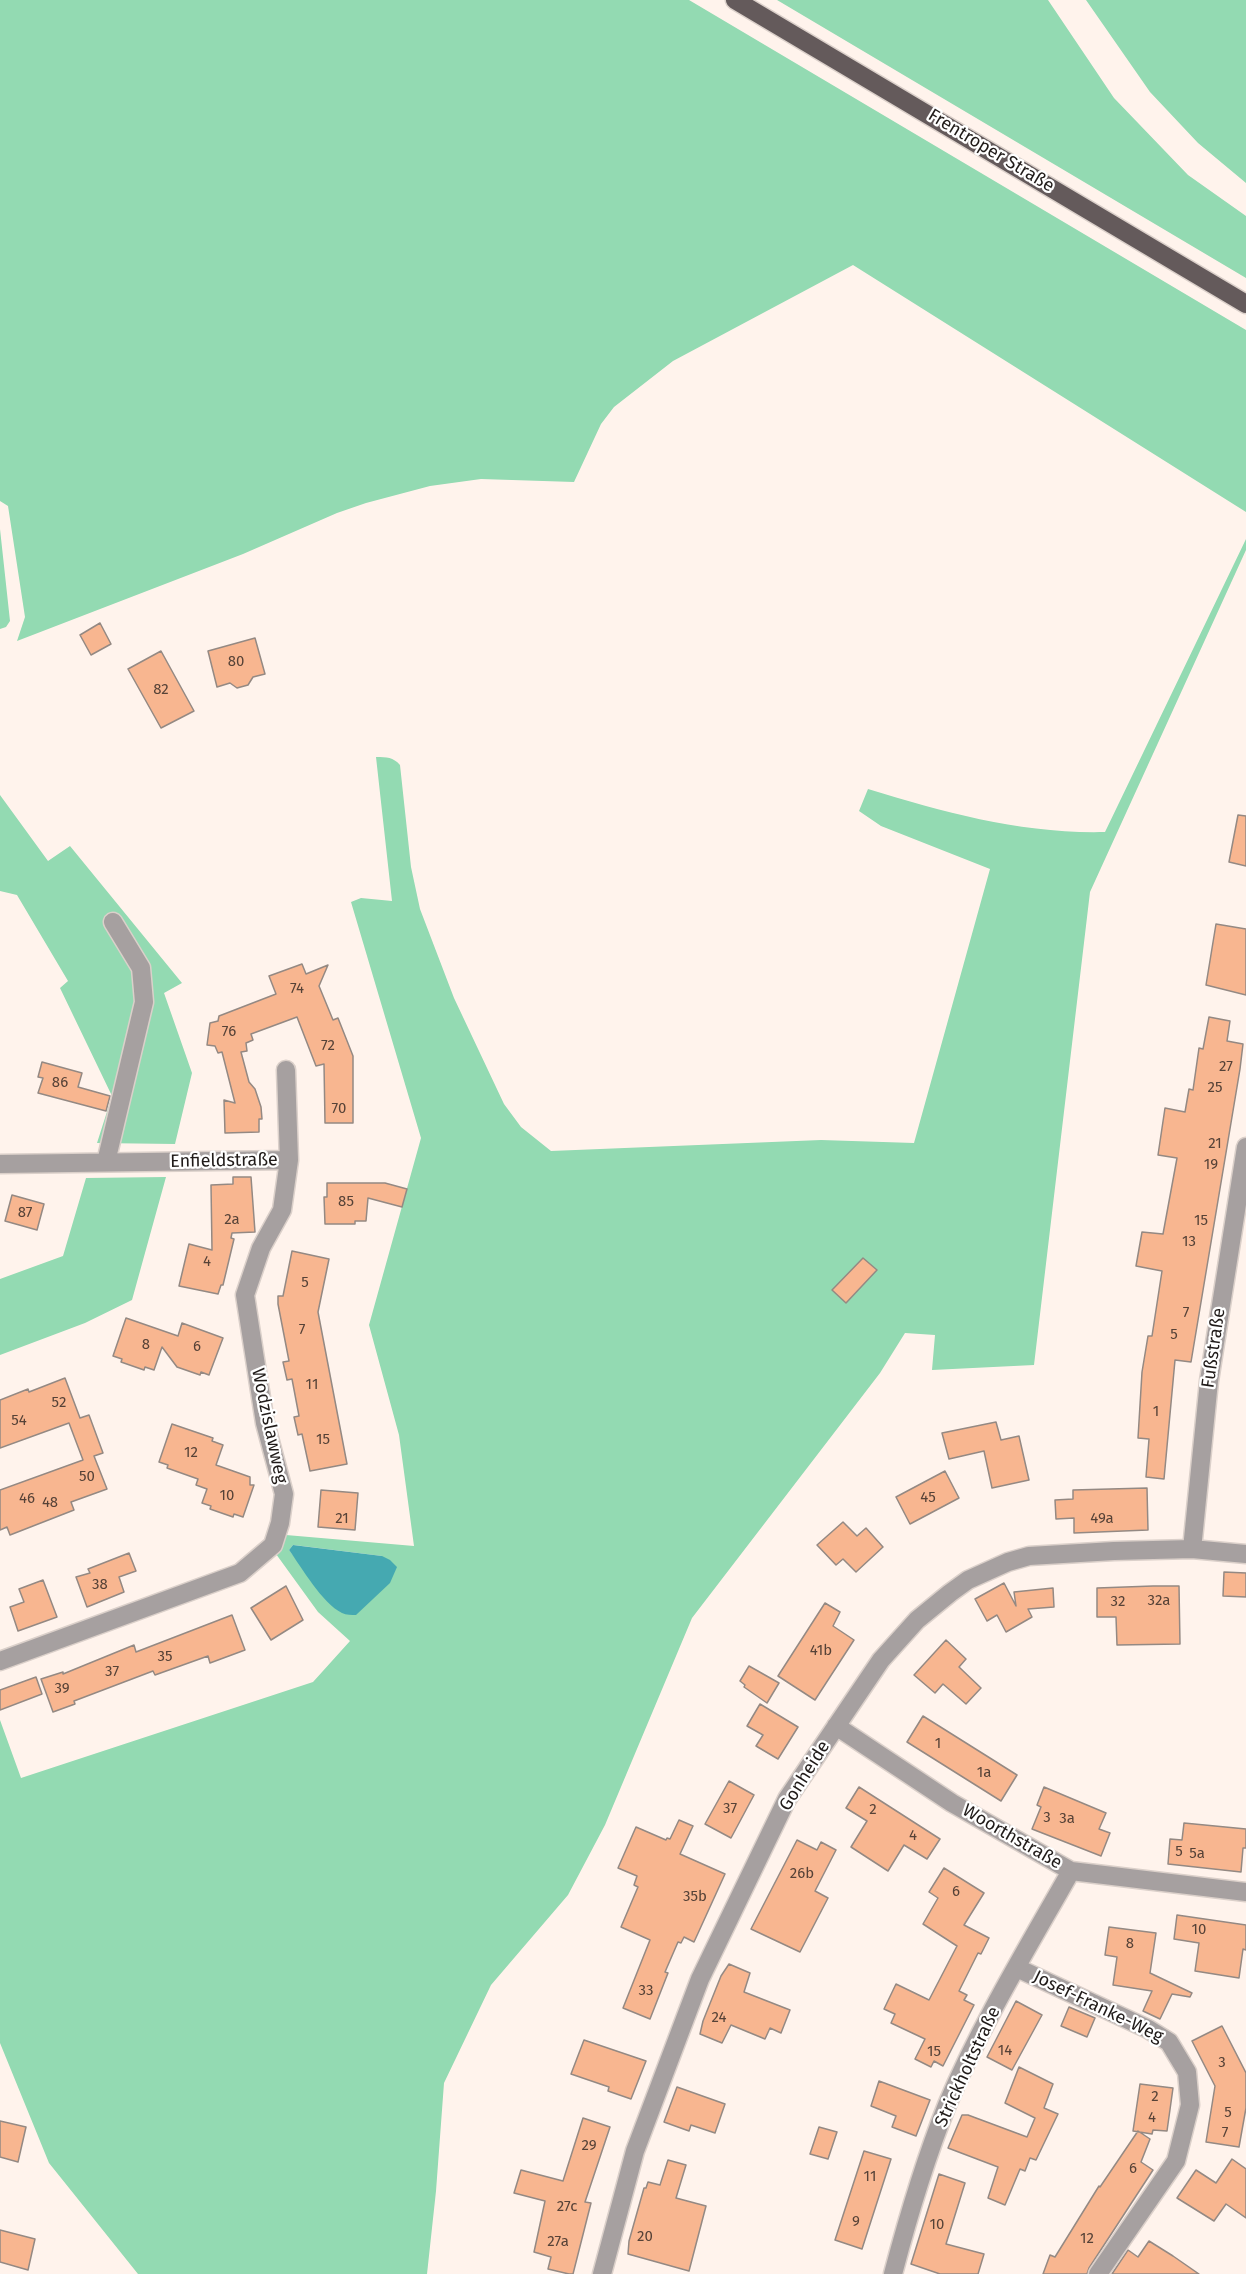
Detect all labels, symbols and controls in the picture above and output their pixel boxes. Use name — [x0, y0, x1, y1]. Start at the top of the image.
street label: Frentroper Straße — [924, 105, 1058, 197]
house number: 80 — [228, 653, 244, 671]
house number: 82 — [153, 681, 169, 699]
house number: 74 — [290, 980, 304, 998]
house number: 76 — [222, 1023, 236, 1041]
house number: 72 — [321, 1037, 335, 1055]
house number: 27 — [1219, 1058, 1233, 1076]
house number: 86 — [52, 1074, 68, 1092]
house number: 25 — [1208, 1079, 1222, 1097]
house number: 70 — [332, 1100, 346, 1118]
house number: 21 — [1208, 1135, 1222, 1153]
street label: Enfieldstraße — [170, 1149, 278, 1173]
house number: 19 — [1204, 1156, 1218, 1174]
house number: 85 — [338, 1193, 354, 1211]
house number: 87 — [18, 1204, 32, 1222]
house number: 2a — [224, 1211, 240, 1229]
house number: 15 — [1194, 1212, 1208, 1230]
house number: 13 — [1182, 1233, 1196, 1251]
house number: 4 — [203, 1253, 211, 1271]
house number: 5 — [301, 1274, 309, 1292]
house number: 7 — [1183, 1304, 1189, 1322]
street label: Fußstraße — [1198, 1306, 1230, 1390]
house number: 7 — [299, 1321, 305, 1339]
house number: 5 — [1170, 1326, 1178, 1344]
house number: 8 — [142, 1336, 150, 1354]
house number: 6 — [193, 1338, 201, 1356]
street label: Wodzislawweg — [246, 1366, 292, 1486]
house number: 11 — [306, 1376, 318, 1394]
house number: 52 — [52, 1394, 66, 1412]
house number: 1 — [1153, 1403, 1159, 1421]
house number: 54 — [11, 1412, 27, 1430]
house number: 15 — [316, 1431, 330, 1449]
house number: 12 — [184, 1444, 198, 1462]
house number: 50 — [79, 1468, 95, 1486]
house number: 10 — [220, 1487, 234, 1505]
house number: 45 — [920, 1489, 936, 1507]
house number: 46 — [19, 1490, 35, 1508]
house number: 48 — [42, 1494, 58, 1512]
house number: 21 — [335, 1510, 349, 1528]
house number: 49a — [1090, 1510, 1114, 1528]
house number: 38 — [92, 1576, 108, 1594]
house number: 32a — [1148, 1592, 1170, 1610]
house number: 32 — [1111, 1593, 1125, 1611]
house number: 41b — [810, 1642, 832, 1660]
house number: 35 — [158, 1648, 172, 1666]
house number: 37 — [105, 1663, 119, 1681]
house number: 39 — [54, 1680, 70, 1698]
house number: 1 — [935, 1735, 941, 1753]
street label: Gonheide — [775, 1737, 835, 1815]
house number: 1a — [977, 1764, 991, 1782]
house number: 37 — [723, 1800, 737, 1818]
street label: Woorthstraße — [958, 1800, 1066, 1874]
house number: 2 — [869, 1801, 877, 1819]
house number: 3 — [1043, 1809, 1051, 1827]
house number: 3a — [1059, 1810, 1075, 1828]
house number: 4 — [909, 1827, 917, 1845]
house number: 5 — [1175, 1843, 1183, 1861]
house number: 5a — [1189, 1845, 1205, 1863]
house number: 26b — [790, 1865, 814, 1883]
house number: 6 — [952, 1883, 960, 1901]
house number: 35b — [683, 1888, 707, 1906]
house number: 10 — [1192, 1921, 1206, 1939]
house number: 8 — [1126, 1935, 1134, 1953]
street label: Josef-Franke-Weg — [1029, 1966, 1167, 2048]
house number: 33 — [639, 1982, 653, 2000]
street label: Strickholtstraße — [931, 2003, 1005, 2131]
house number: 24 — [712, 2009, 726, 2027]
house number: 14 — [998, 2042, 1012, 2060]
house number: 15 — [927, 2043, 941, 2061]
house number: 3 — [1218, 2054, 1226, 2072]
house number: 2 — [1151, 2088, 1159, 2106]
house number: 5 — [1224, 2104, 1232, 2122]
house number: 4 — [1148, 2109, 1156, 2127]
house number: 7 — [1222, 2124, 1228, 2142]
house number: 29 — [581, 2137, 597, 2155]
house number: 6 — [1129, 2160, 1137, 2178]
house number: 11 — [864, 2168, 876, 2186]
house number: 27c — [557, 2198, 577, 2216]
house number: 9 — [852, 2213, 860, 2231]
house number: 10 — [930, 2216, 944, 2234]
house number: 20 — [637, 2228, 653, 2246]
house number: 12 — [1080, 2230, 1094, 2248]
house number: 27a — [547, 2233, 569, 2251]

